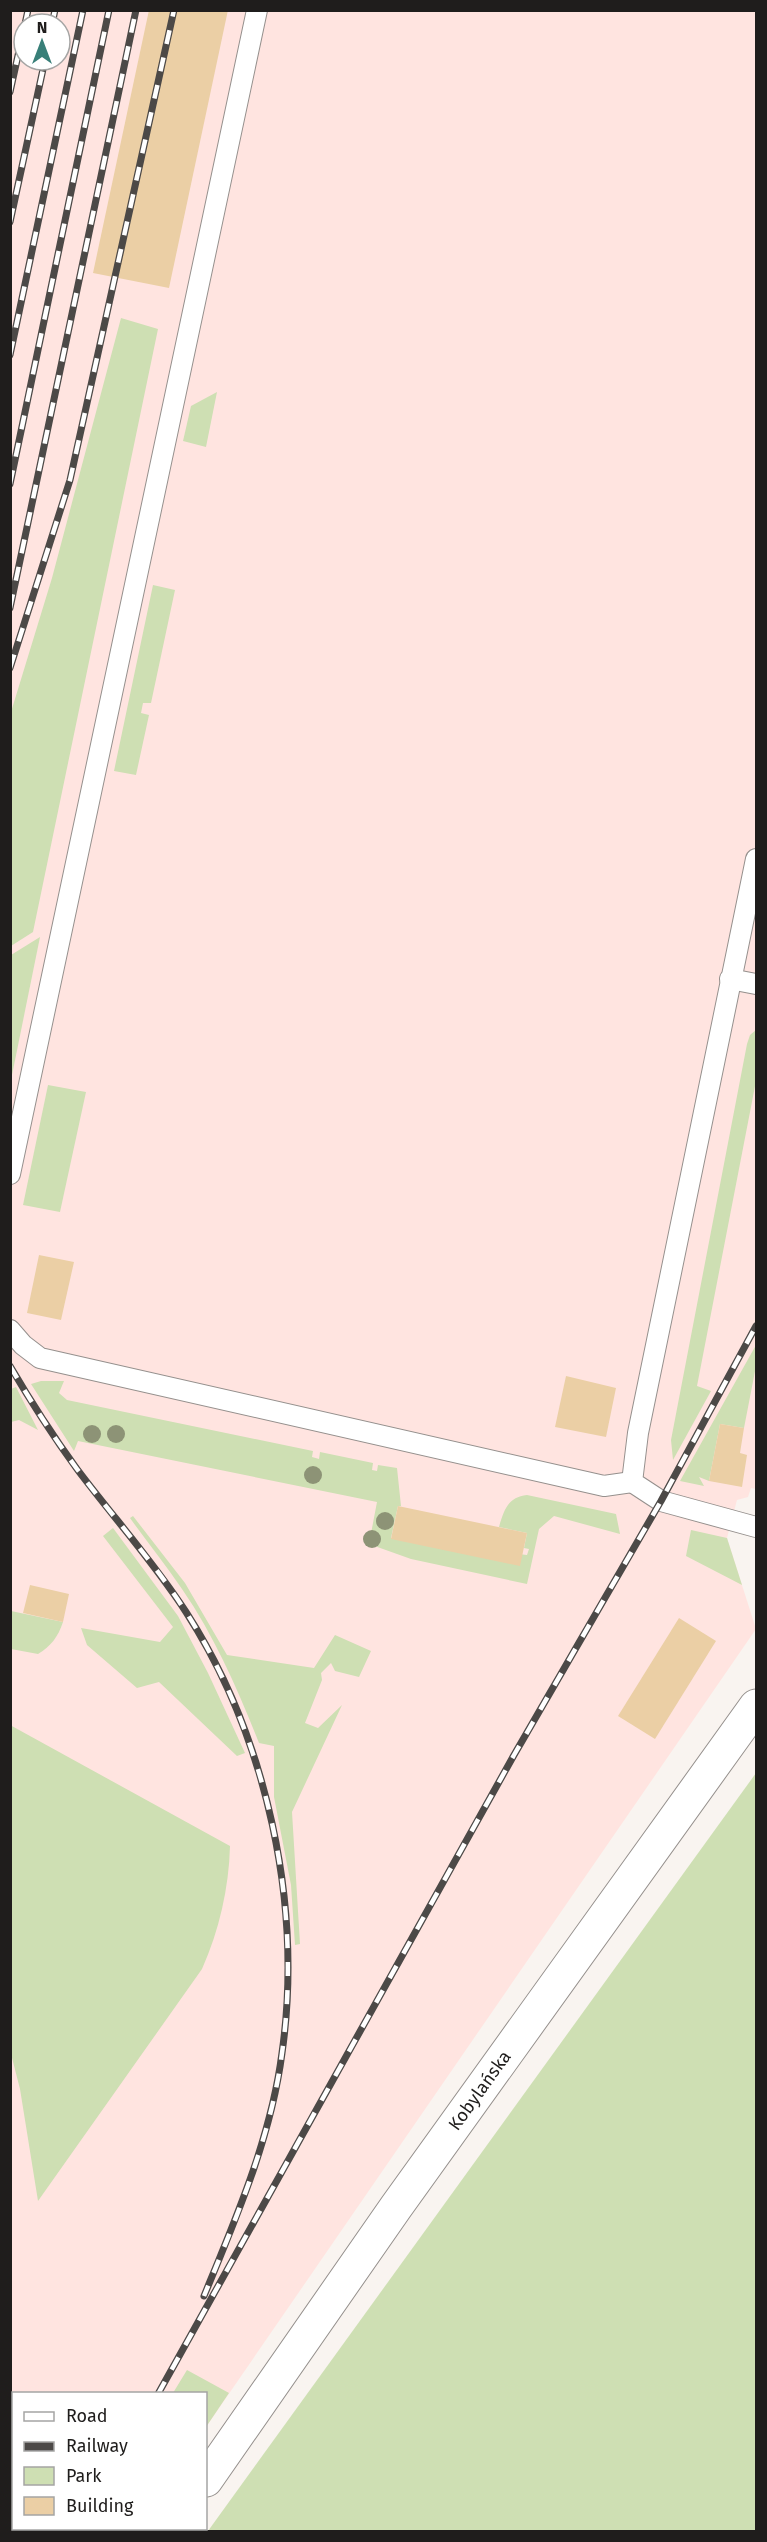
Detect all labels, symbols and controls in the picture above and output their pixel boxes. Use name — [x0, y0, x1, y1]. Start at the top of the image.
north arrow — [12, 12, 72, 72]
text: N — [37, 18, 47, 37]
street label: Kobylańska — [444, 2046, 516, 2135]
legend — [12, 2392, 207, 2530]
text: Road — [66, 2405, 108, 2427]
text: Railway — [66, 2435, 128, 2457]
text: Park — [66, 2465, 102, 2487]
text: Building — [66, 2495, 134, 2517]

